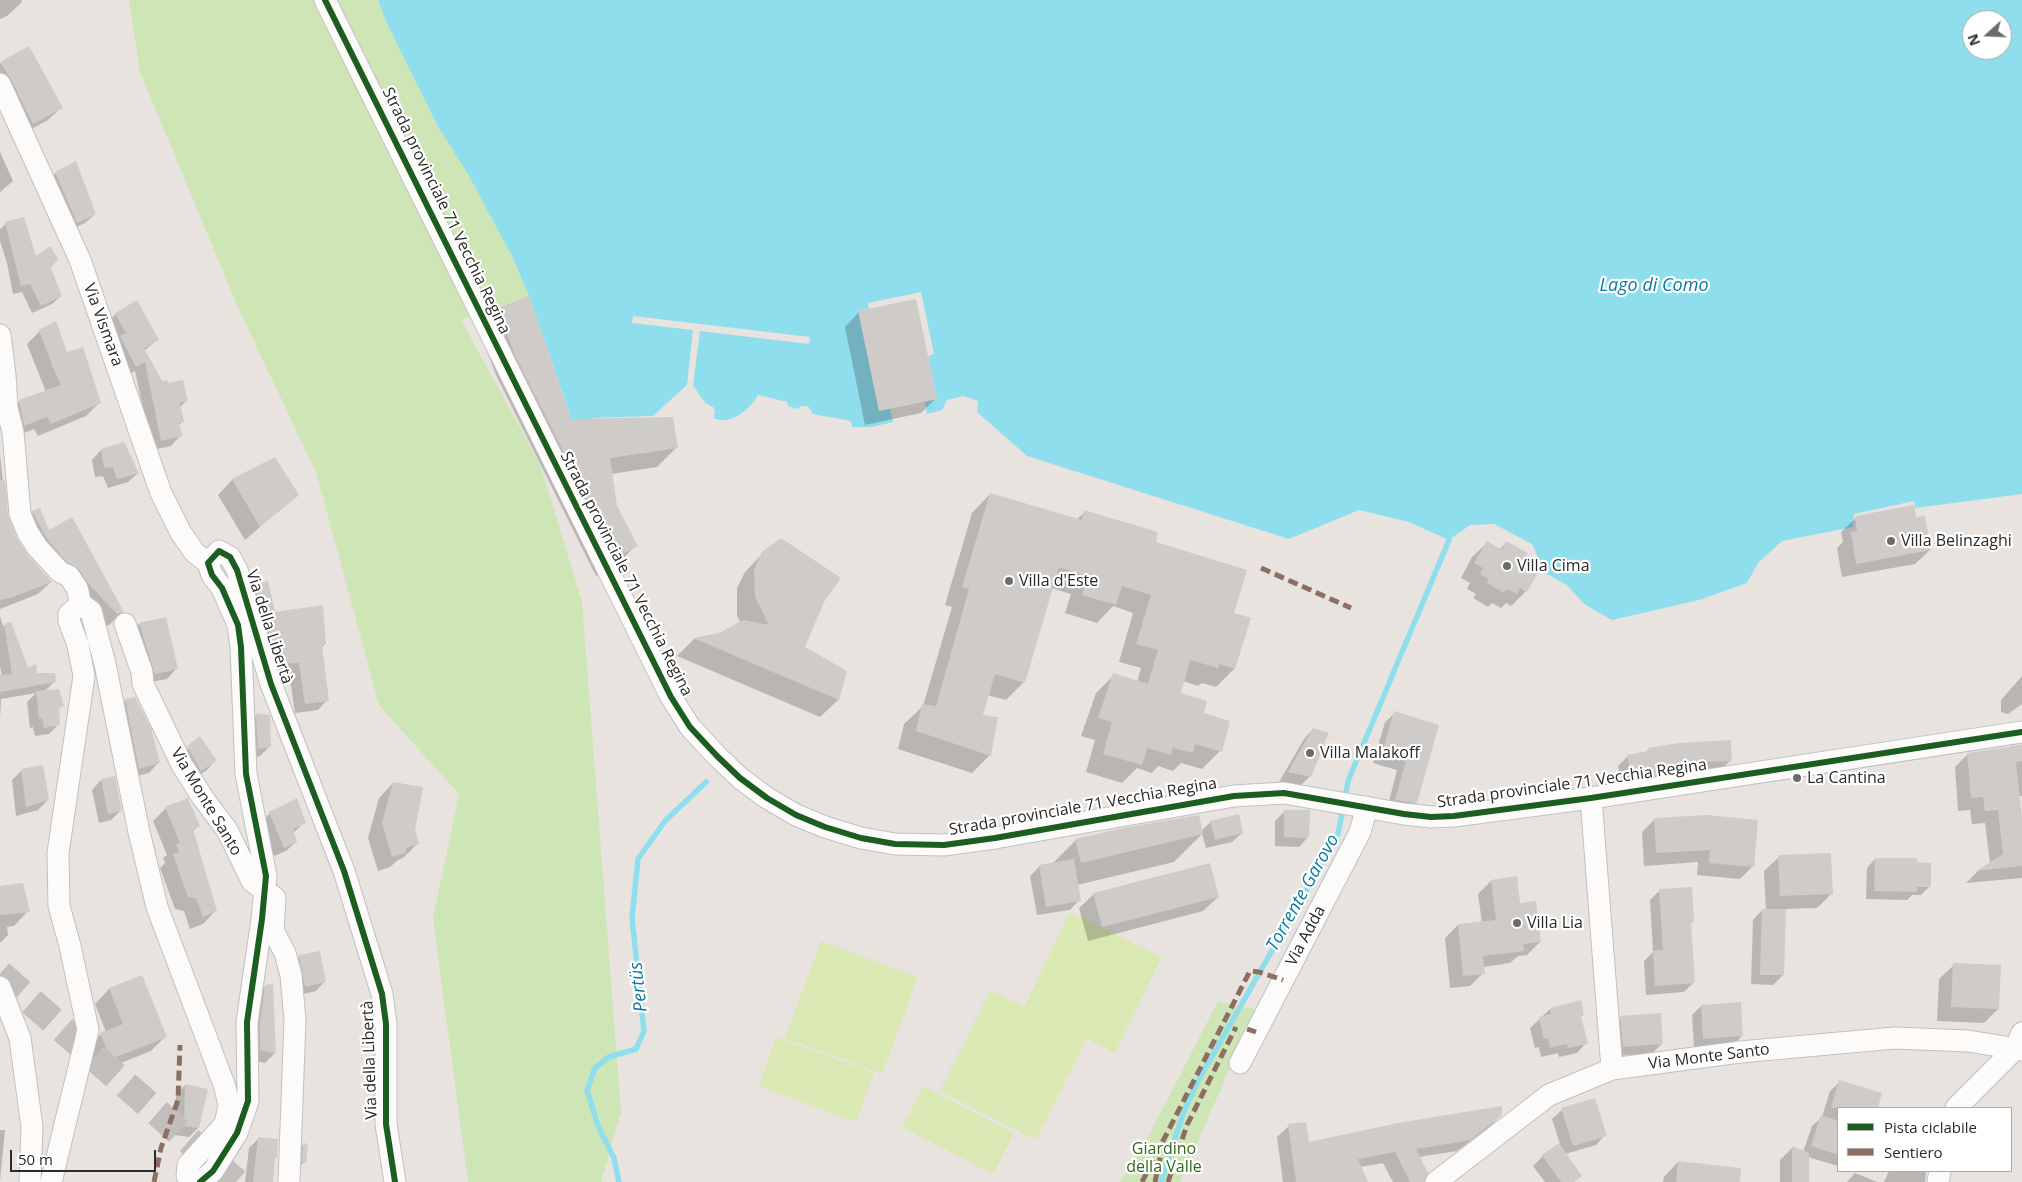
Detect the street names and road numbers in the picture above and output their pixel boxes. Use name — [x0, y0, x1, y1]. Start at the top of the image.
street label: Strada provinciale 71 Vecchia Regina — [378, 85, 514, 337]
street label: Via Vismara — [79, 281, 127, 369]
street label: Strada provinciale 71 Vecchia Regina — [556, 449, 696, 699]
street label: Via della Libertà — [242, 568, 296, 686]
street label: Via Monte Santo — [166, 745, 246, 859]
street label: Strada provinciale 71 Vecchia Regina — [1436, 756, 1708, 812]
street label: Strada provinciale 71 Vecchia Regina — [947, 774, 1219, 840]
street label: Via Adda — [1282, 903, 1330, 969]
street label: Via della Libertà — [358, 1000, 382, 1120]
street label: Via Monte Santo — [1647, 1040, 1771, 1074]

